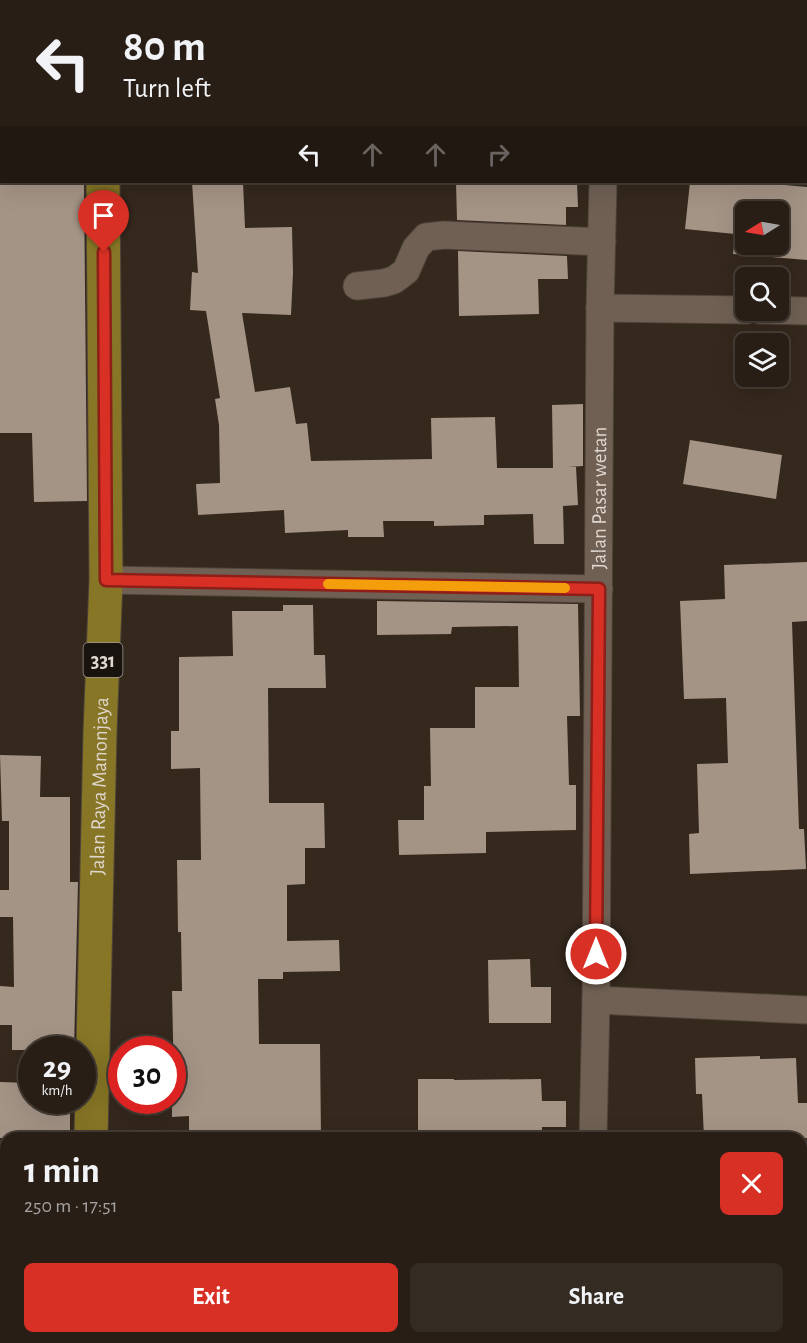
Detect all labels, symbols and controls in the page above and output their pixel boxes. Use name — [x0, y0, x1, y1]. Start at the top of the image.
icon: left — [24, 24, 102, 102]
text: 80 m — [123, 26, 206, 68]
text: Turn left — [123, 75, 211, 102]
icon: left — [293, 138, 326, 171]
icon: ahead — [356, 138, 389, 171]
icon: ahead — [419, 138, 452, 171]
icon: right — [482, 138, 515, 171]
pin — [78, 190, 129, 252]
icon: arrive — [87, 199, 120, 232]
north arrow — [735, 201, 789, 255]
map controls — [735, 201, 789, 387]
button: search — [735, 267, 789, 321]
button: layers — [735, 333, 789, 387]
street label: Jalan Pasar wetan — [588, 426, 610, 570]
road number: 331 — [84, 643, 122, 677]
street label: Jalan Raya Manonjaya — [87, 696, 112, 875]
position arrow — [564, 922, 628, 986]
speed limit sign: 30 — [108, 1036, 186, 1114]
text: 29 — [43, 1053, 71, 1083]
text: km/h — [42, 1083, 72, 1098]
button: close — [720, 1152, 783, 1215]
text: 1 min — [24, 1153, 100, 1189]
text: 250 m · 17:51 — [24, 1196, 118, 1216]
button: Exit — [24, 1263, 398, 1332]
button: Share — [410, 1263, 783, 1332]

